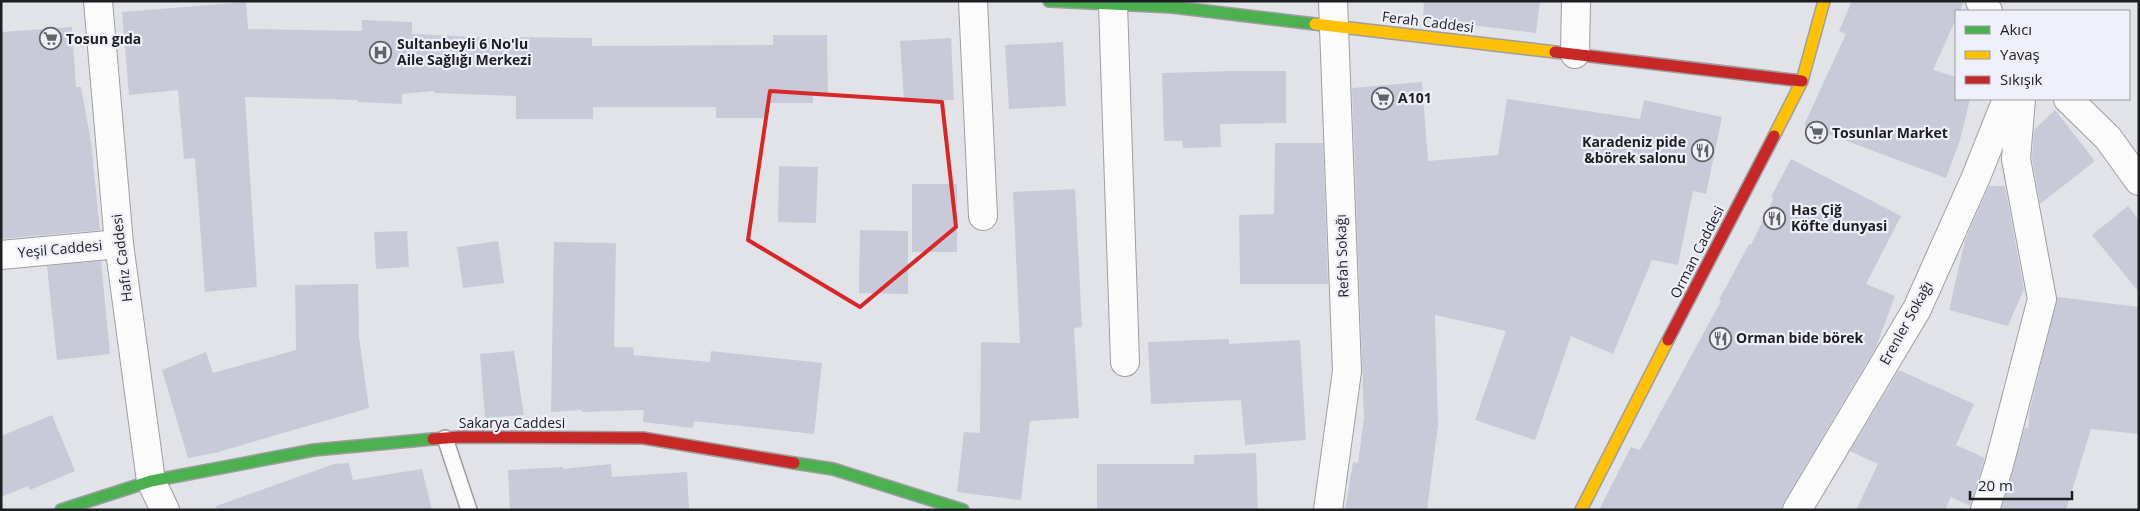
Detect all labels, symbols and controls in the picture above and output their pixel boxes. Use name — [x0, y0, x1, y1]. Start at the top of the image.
street label: Ferah Caddesi — [1381, 6, 1475, 37]
legend — [1955, 10, 2130, 100]
text: Akıcı — [2000, 19, 2032, 39]
supermarket icon: Tosun gıda — [38, 27, 62, 51]
place label: Tosun gıda — [66, 29, 141, 48]
place label: Sultanbeyli 6 No'lu Aile Sağlığı Merkezi — [397, 34, 531, 69]
hospital icon: Sultanbeyli 6 No'lu Aile Sağlığı Merkezi — [369, 40, 393, 64]
text: Yavaş — [2000, 44, 2040, 64]
text: Sıkışık — [2000, 69, 2043, 89]
supermarket icon: A101 — [1370, 86, 1394, 110]
place label: A101 — [1398, 88, 1432, 107]
supermarket icon: Tosunlar Market — [1804, 121, 1828, 145]
place label: Tosunlar Market — [1832, 123, 1948, 142]
place label: Karadeniz pide &börek salonu — [1582, 132, 1686, 167]
restaurant icon: Karadeniz pide &börek salonu — [1690, 138, 1714, 162]
place label: Has Çiğ Köfte dunyasi — [1791, 200, 1887, 235]
street label: Orman Caddesi — [1665, 202, 1728, 301]
restaurant icon: Has Çiğ Köfte dunyasi — [1763, 206, 1787, 230]
street label: Hafız Caddesi — [107, 213, 136, 303]
street label: Refah Sokağı — [1331, 214, 1352, 298]
street label: Yeşil Caddesi — [17, 235, 103, 262]
street label: Erenler Sokağı — [1875, 277, 1936, 368]
restaurant icon: Orman bide börek — [1708, 326, 1732, 350]
place label: Orman bide börek — [1736, 328, 1864, 347]
street label: Sakarya Caddesi — [459, 413, 565, 432]
scale bar — [1970, 468, 2072, 500]
text: 20 m — [1978, 475, 2013, 495]

